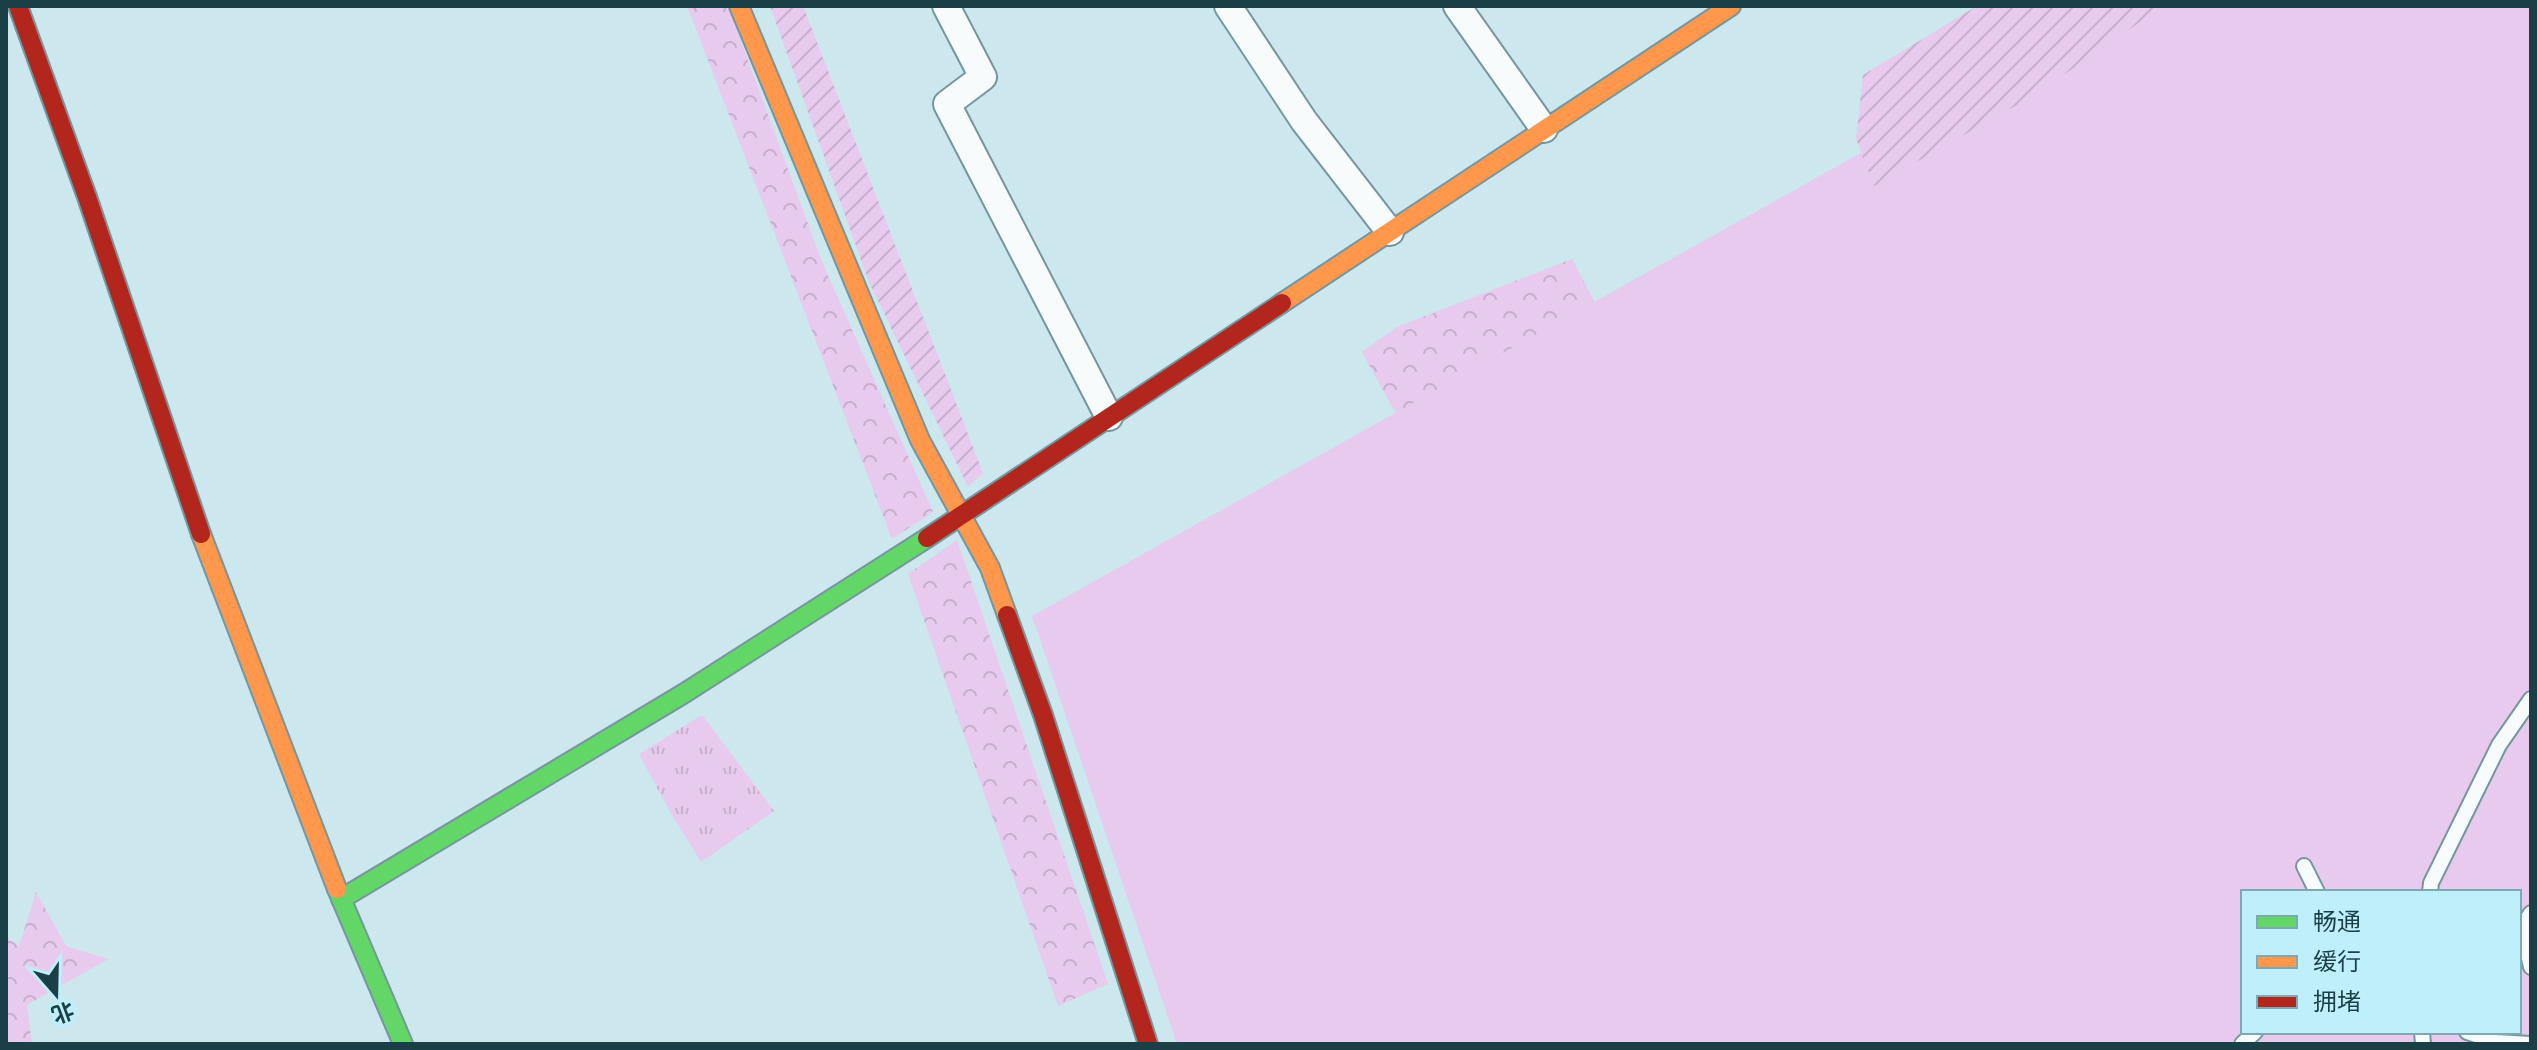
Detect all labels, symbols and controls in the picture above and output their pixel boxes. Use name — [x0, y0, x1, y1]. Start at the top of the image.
legend — [2241, 890, 2521, 1034]
text: 畅通 — [2313, 908, 2361, 936]
text: 缓行 — [2313, 948, 2361, 976]
north arrow — [16, 954, 96, 1034]
text: 拥堵 — [2313, 988, 2361, 1016]
text: 北 — [48, 997, 77, 1028]

